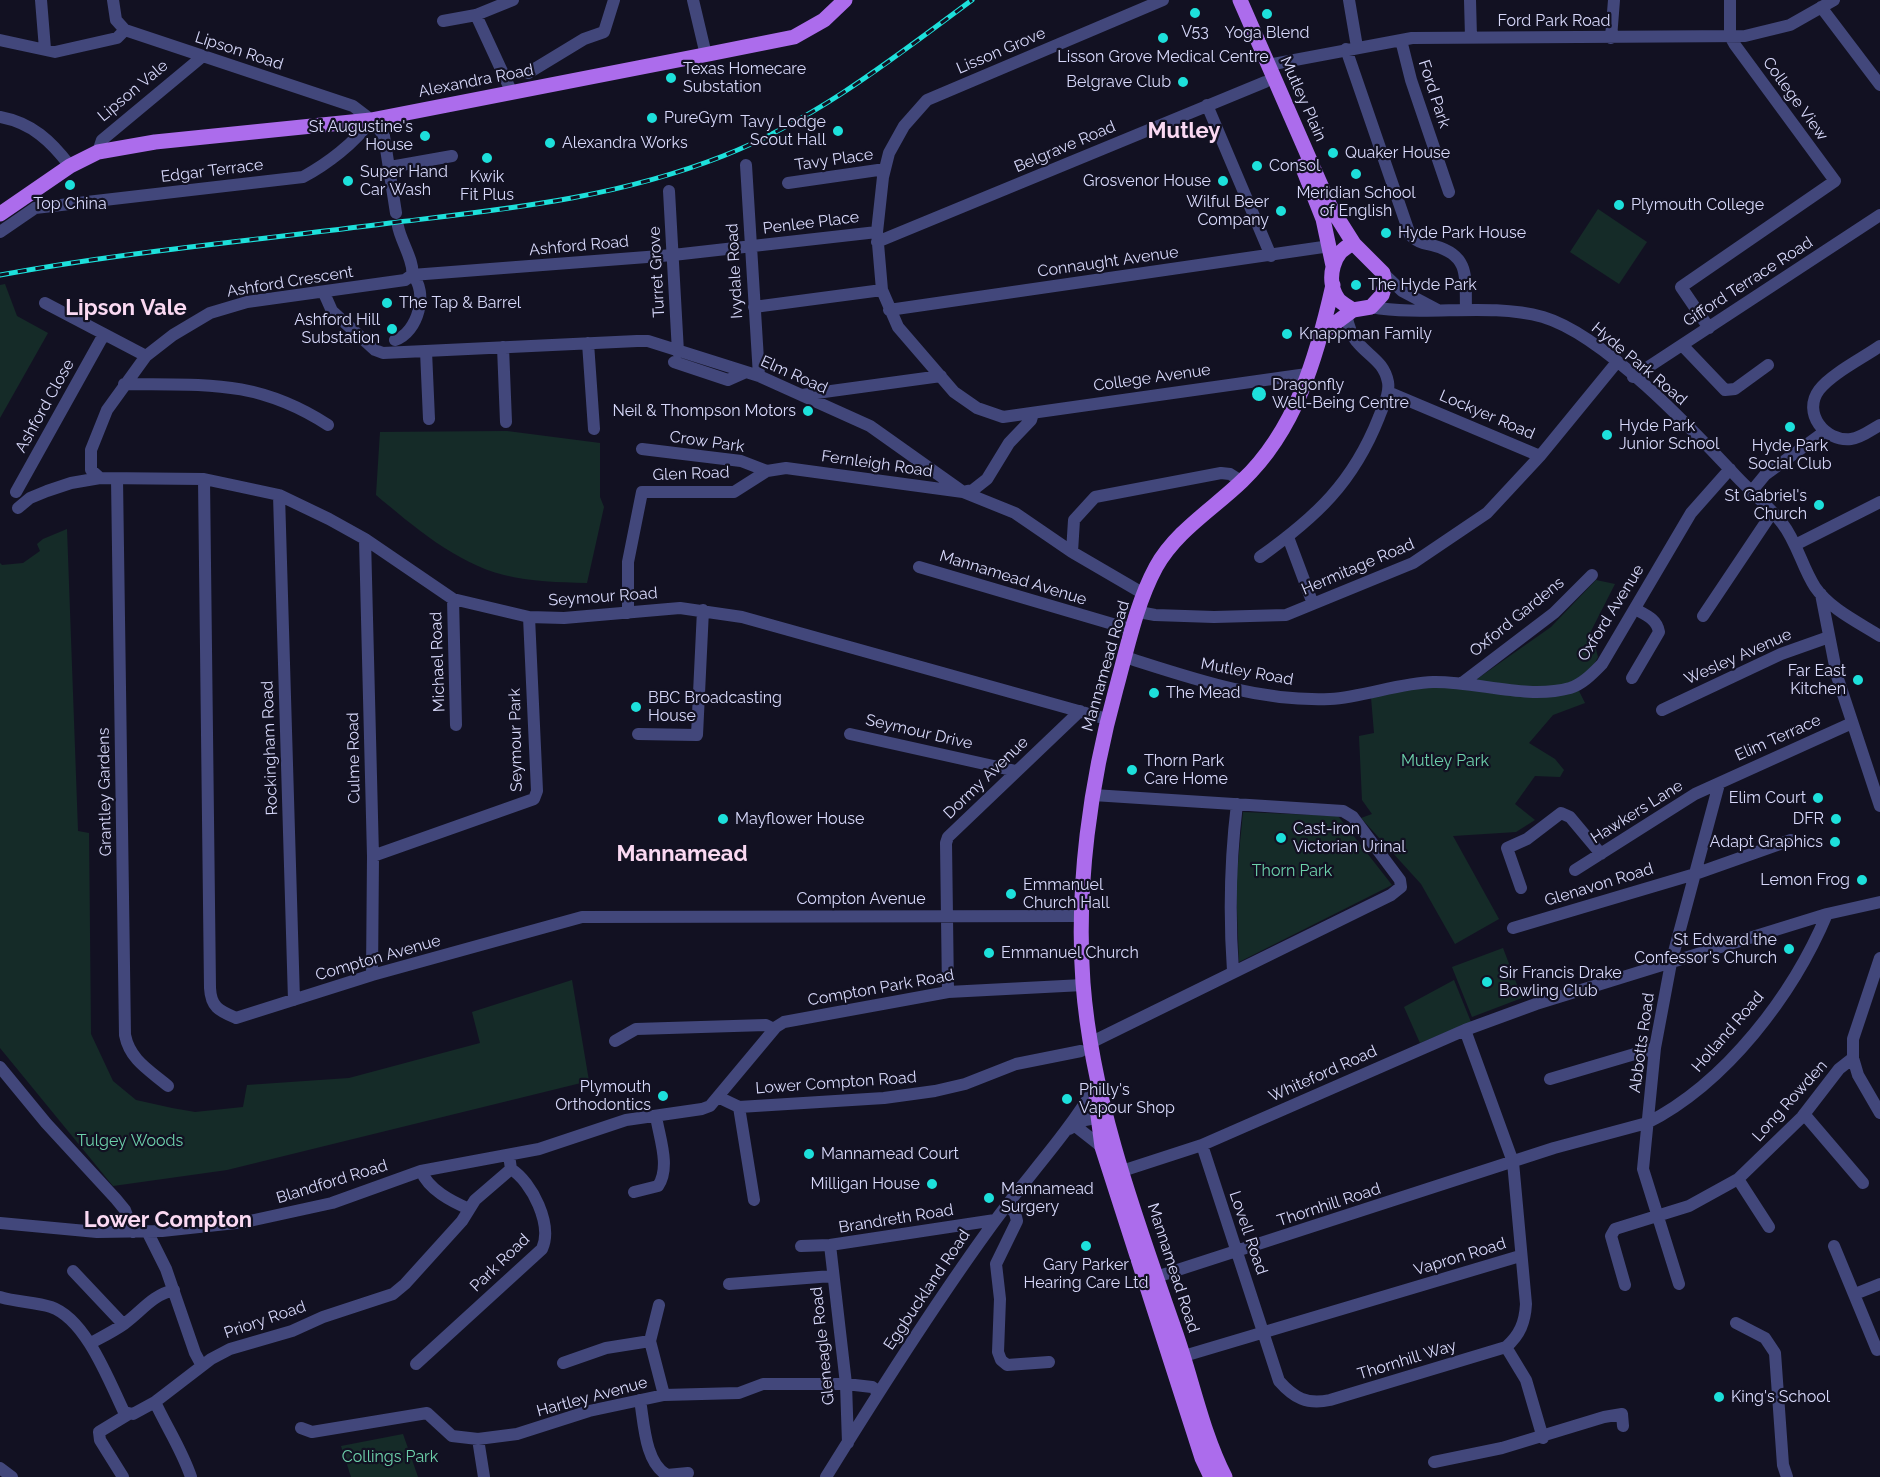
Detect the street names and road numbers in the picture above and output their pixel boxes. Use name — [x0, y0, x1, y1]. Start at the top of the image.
street label: Ford Park Road — [1498, 11, 1610, 31]
street label: Lisson Grove — [954, 24, 1048, 78]
street label: Lipson Road — [192, 28, 286, 74]
street label: Mutley Plain — [1276, 54, 1330, 144]
street label: College View — [1758, 54, 1832, 144]
street label: Lipson Vale — [94, 56, 172, 126]
street label: Ford Park — [1414, 57, 1454, 131]
street label: Alexandra Road — [417, 60, 535, 102]
street label: Belgrave Road — [1011, 117, 1119, 177]
street label: Tavy Place — [794, 145, 874, 175]
street label: Edgar Terrace — [160, 155, 264, 187]
street label: Penlee Place — [762, 208, 860, 238]
street label: Ivydale Road — [723, 223, 747, 319]
street label: Turret Grove — [645, 226, 669, 318]
street label: Ashford Road — [528, 232, 630, 260]
street label: Gifford Terrace Road — [1680, 233, 1816, 331]
street label: Connaught Avenue — [1036, 243, 1180, 281]
street label: Ashford Crescent — [225, 263, 355, 301]
street label: Hyde Park Road — [1587, 318, 1691, 410]
street label: Elm Road — [758, 352, 830, 398]
street label: Ashford Close — [11, 356, 79, 456]
street label: College Avenue — [1092, 360, 1212, 396]
street label: Lockyer Road — [1436, 386, 1538, 444]
street label: Crow Park — [668, 427, 746, 457]
street label: Fernleigh Road — [820, 447, 934, 481]
street label: Glen Road — [652, 463, 730, 485]
street label: Hermitage Road — [1299, 535, 1417, 599]
street label: Mannamead Avenue — [937, 546, 1089, 610]
street label: Oxford Avenue — [1574, 561, 1648, 665]
street label: Oxford Gardens — [1466, 573, 1568, 661]
street label: Seymour Road — [548, 584, 658, 610]
street label: Mannamead Road — [1078, 598, 1134, 734]
street label: Michael Road — [427, 611, 449, 713]
street label: Wesley Avenue — [1681, 625, 1795, 689]
street label: Mutley Road — [1199, 654, 1295, 690]
street label: Rockingham Road — [258, 680, 282, 816]
street label: Seymour Park — [505, 688, 527, 792]
street label: Seymour Drive — [864, 710, 974, 754]
street label: Elim Terrace — [1732, 711, 1824, 765]
street label: Culme Road — [344, 712, 364, 804]
street label: Grantley Gardens — [94, 728, 116, 856]
street label: Dormy Avenue — [940, 733, 1032, 823]
street label: Hawkers Lane — [1587, 776, 1687, 848]
street label: Glenavon Road — [1542, 859, 1656, 911]
street label: Compton Avenue — [796, 889, 926, 909]
street label: Compton Avenue — [313, 931, 443, 985]
street label: Compton Park Road — [806, 966, 956, 1010]
street label: Holland Road — [1688, 988, 1768, 1076]
street label: Abbotts Road — [1625, 992, 1659, 1094]
street label: Whiteford Road — [1266, 1042, 1380, 1106]
street label: Long Rowden — [1748, 1056, 1832, 1146]
street label: Lower Compton Road — [755, 1068, 917, 1098]
street label: Blandford Road — [274, 1156, 390, 1208]
street label: Thornhill Road — [1275, 1179, 1383, 1231]
street label: Lovell Road — [1225, 1189, 1271, 1277]
street label: Brandreth Road — [837, 1200, 955, 1238]
street label: Mannamead Road — [1143, 1201, 1203, 1335]
street label: Eggbuckland Road — [880, 1226, 974, 1354]
street label: Park Road — [466, 1230, 534, 1296]
street label: Vapron Road — [1412, 1234, 1508, 1280]
street label: Gleneagle Road — [807, 1286, 839, 1406]
street label: Priory Road — [222, 1297, 308, 1343]
street label: Thornhill Way — [1355, 1336, 1459, 1384]
street label: Hartley Avenue — [535, 1373, 649, 1421]

